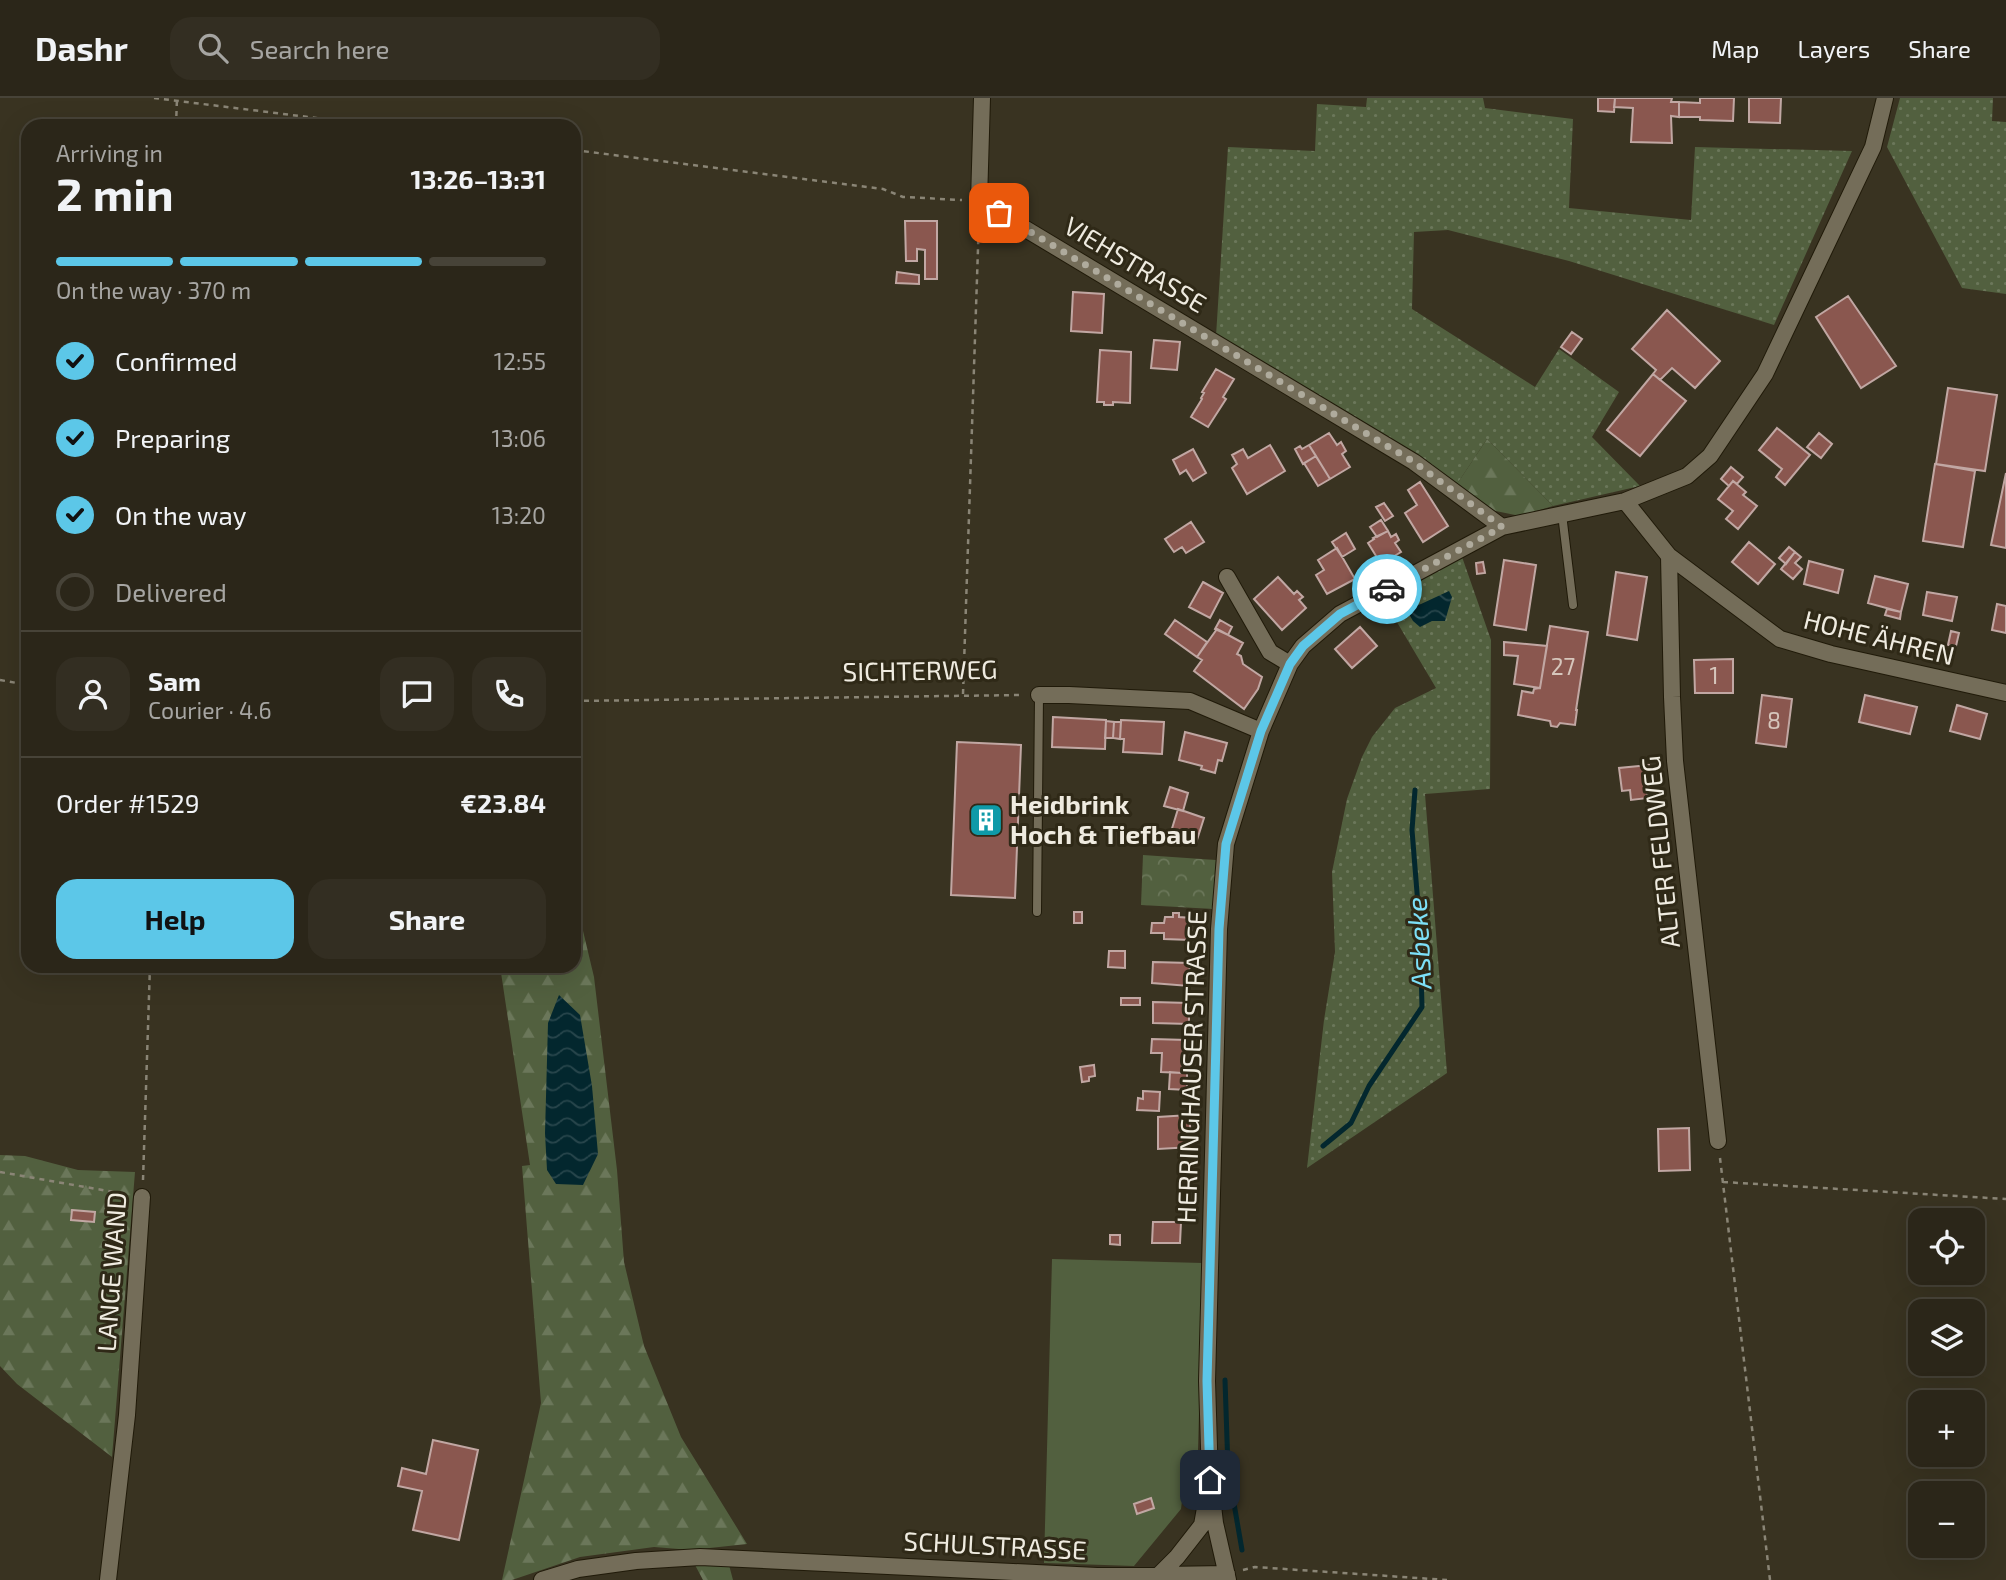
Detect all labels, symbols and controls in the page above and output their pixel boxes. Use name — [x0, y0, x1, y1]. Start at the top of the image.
search box — [170, 17, 660, 80]
text: Dashr — [35, 28, 128, 68]
icon: search — [194, 29, 232, 67]
text: Search here — [250, 33, 389, 64]
text: Map — [1711, 34, 1759, 63]
text: Layers — [1797, 34, 1870, 63]
text: Share — [1908, 34, 1971, 63]
text: Arriving in — [56, 139, 163, 167]
text: 13:26–13:31 — [411, 163, 546, 194]
text: 2 min — [56, 165, 174, 220]
pin — [969, 183, 1029, 243]
icon: bag — [980, 194, 1018, 232]
street label: VIEHSTRASSE — [1059, 209, 1212, 318]
text: On the way · 370 m — [56, 276, 251, 304]
icon: check — [56, 342, 94, 380]
text: Confirmed — [115, 345, 238, 376]
text: 12:55 — [494, 347, 546, 375]
icon: check — [56, 419, 94, 457]
text: Preparing — [115, 422, 230, 453]
text: 13:06 — [492, 424, 546, 452]
icon: check — [56, 496, 94, 534]
text: On the way — [115, 499, 246, 530]
text: 13:20 — [492, 501, 546, 529]
courier — [1352, 554, 1422, 624]
icon: car — [1368, 570, 1406, 608]
text: Delivered — [115, 576, 227, 607]
street label: HOHE ÄHREN — [1801, 603, 1958, 670]
house number: 27 — [1551, 652, 1576, 680]
street label: SICHTERWEG — [842, 653, 998, 686]
button: person — [56, 657, 130, 731]
button: chat — [380, 657, 454, 731]
button: phone — [472, 657, 546, 731]
house number: 1 — [1709, 661, 1719, 689]
text: Sam — [148, 665, 201, 696]
text: Courier · 4.6 — [148, 696, 272, 724]
house number: 8 — [1767, 706, 1781, 734]
street label: ALTER FELDWEG — [1634, 755, 1685, 950]
text: Order #1529 — [56, 787, 200, 818]
text: €23.84 — [460, 787, 546, 818]
place label: Heidbrink Hoch & Tiefbau — [1010, 788, 1196, 849]
building icon: Heidbrink Hoch & Tiefbau — [967, 801, 1005, 839]
button: Help — [56, 879, 294, 959]
button: Share — [308, 879, 546, 959]
water label: Asbeke — [1399, 896, 1437, 991]
street label: HERRINGHAUSER STRASSE — [1170, 910, 1211, 1224]
street label: LANGE WAND — [89, 1191, 132, 1353]
map controls — [1908, 1208, 1985, 1558]
button: locate — [1908, 1208, 1985, 1285]
button: layers — [1908, 1299, 1985, 1376]
button: + — [1908, 1390, 1985, 1467]
pin — [1180, 1450, 1240, 1510]
icon: home — [1191, 1461, 1229, 1499]
button: − — [1908, 1481, 1985, 1558]
street label: SCHULSTRASSE — [903, 1524, 1087, 1565]

